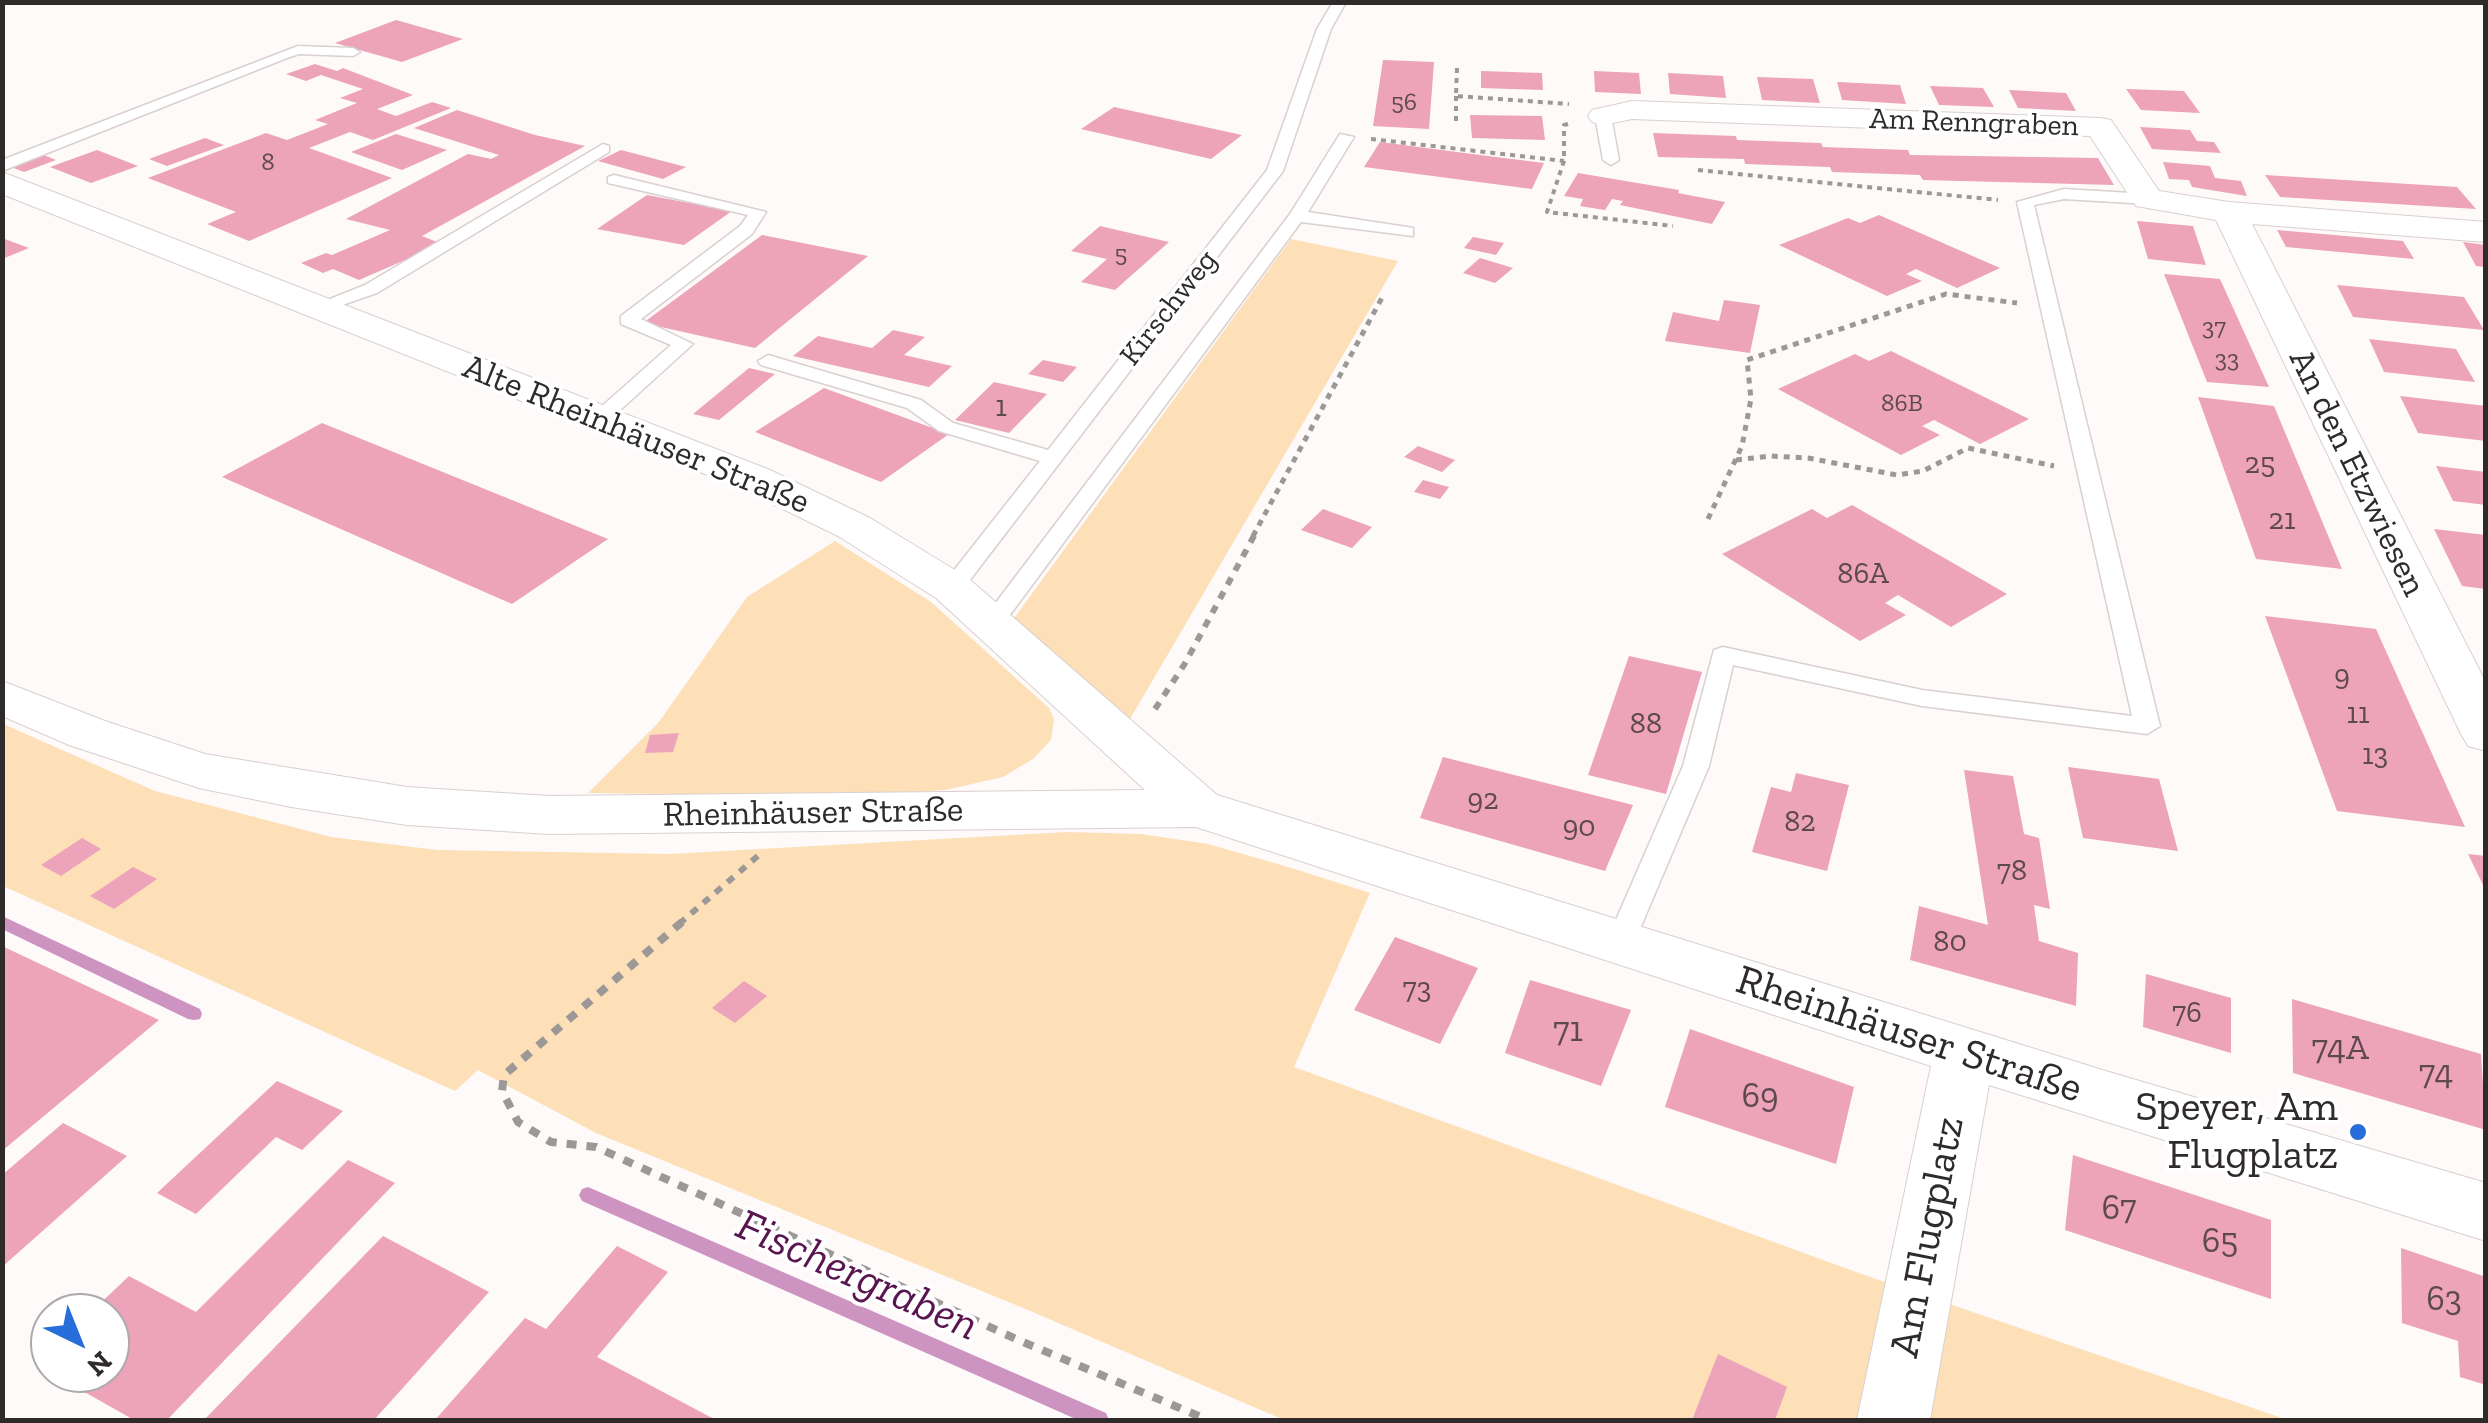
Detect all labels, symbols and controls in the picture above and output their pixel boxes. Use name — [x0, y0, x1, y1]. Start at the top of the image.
house number: 56 — [1391, 88, 1417, 118]
street label: Am Renngraben — [1869, 101, 2079, 145]
house number: 8 — [261, 148, 275, 178]
house number: 5 — [1115, 240, 1127, 270]
street label: Kirschweg — [1113, 243, 1225, 373]
house number: 37 — [2202, 313, 2226, 343]
street label: An den Etzwiesen — [2279, 343, 2435, 603]
house number: 33 — [2215, 345, 2239, 375]
street label: Alte Rheinhäuser Straße — [457, 346, 815, 524]
house number: 1 — [995, 389, 1007, 425]
house number: 86B — [1881, 389, 1923, 419]
house number: 25 — [2245, 446, 2275, 482]
house number: 21 — [2269, 502, 2295, 538]
house number: 86A — [1837, 556, 1889, 592]
house number: 9 — [2334, 658, 2350, 694]
house number: 11 — [2346, 696, 2370, 732]
house number: 88 — [1630, 706, 1662, 742]
house number: 13 — [2362, 737, 2388, 773]
house number: 92 — [1467, 782, 1499, 818]
street label: Rheinhäuser Straße — [662, 789, 964, 837]
house number: 82 — [1784, 804, 1816, 840]
house number: 90 — [1562, 809, 1596, 845]
house number: 78 — [1997, 853, 2027, 889]
house number: 80 — [1933, 924, 1967, 960]
street label: Rheinhäuser Straße — [1730, 955, 2088, 1115]
house number: 73 — [1403, 971, 1431, 1007]
house number: 76 — [2172, 995, 2202, 1031]
house number: 71 — [1553, 1010, 1583, 1052]
house number: 74A — [2311, 1028, 2369, 1070]
house number: 74 — [2419, 1053, 2453, 1095]
house number: 69 — [1741, 1076, 1779, 1118]
place label: Speyer, Am Flugplatz — [2135, 1083, 2338, 1182]
street label: Am Flugplatz — [1880, 1113, 1976, 1361]
marker: Speyer, Am Flugplatz — [2347, 1121, 2369, 1143]
house number: 67 — [2101, 1188, 2137, 1230]
water label: Fischergraben — [728, 1199, 986, 1353]
house number: 65 — [2202, 1221, 2238, 1263]
house number: 63 — [2426, 1279, 2462, 1321]
north arrow — [30, 1293, 130, 1393]
text: N — [80, 1345, 118, 1383]

